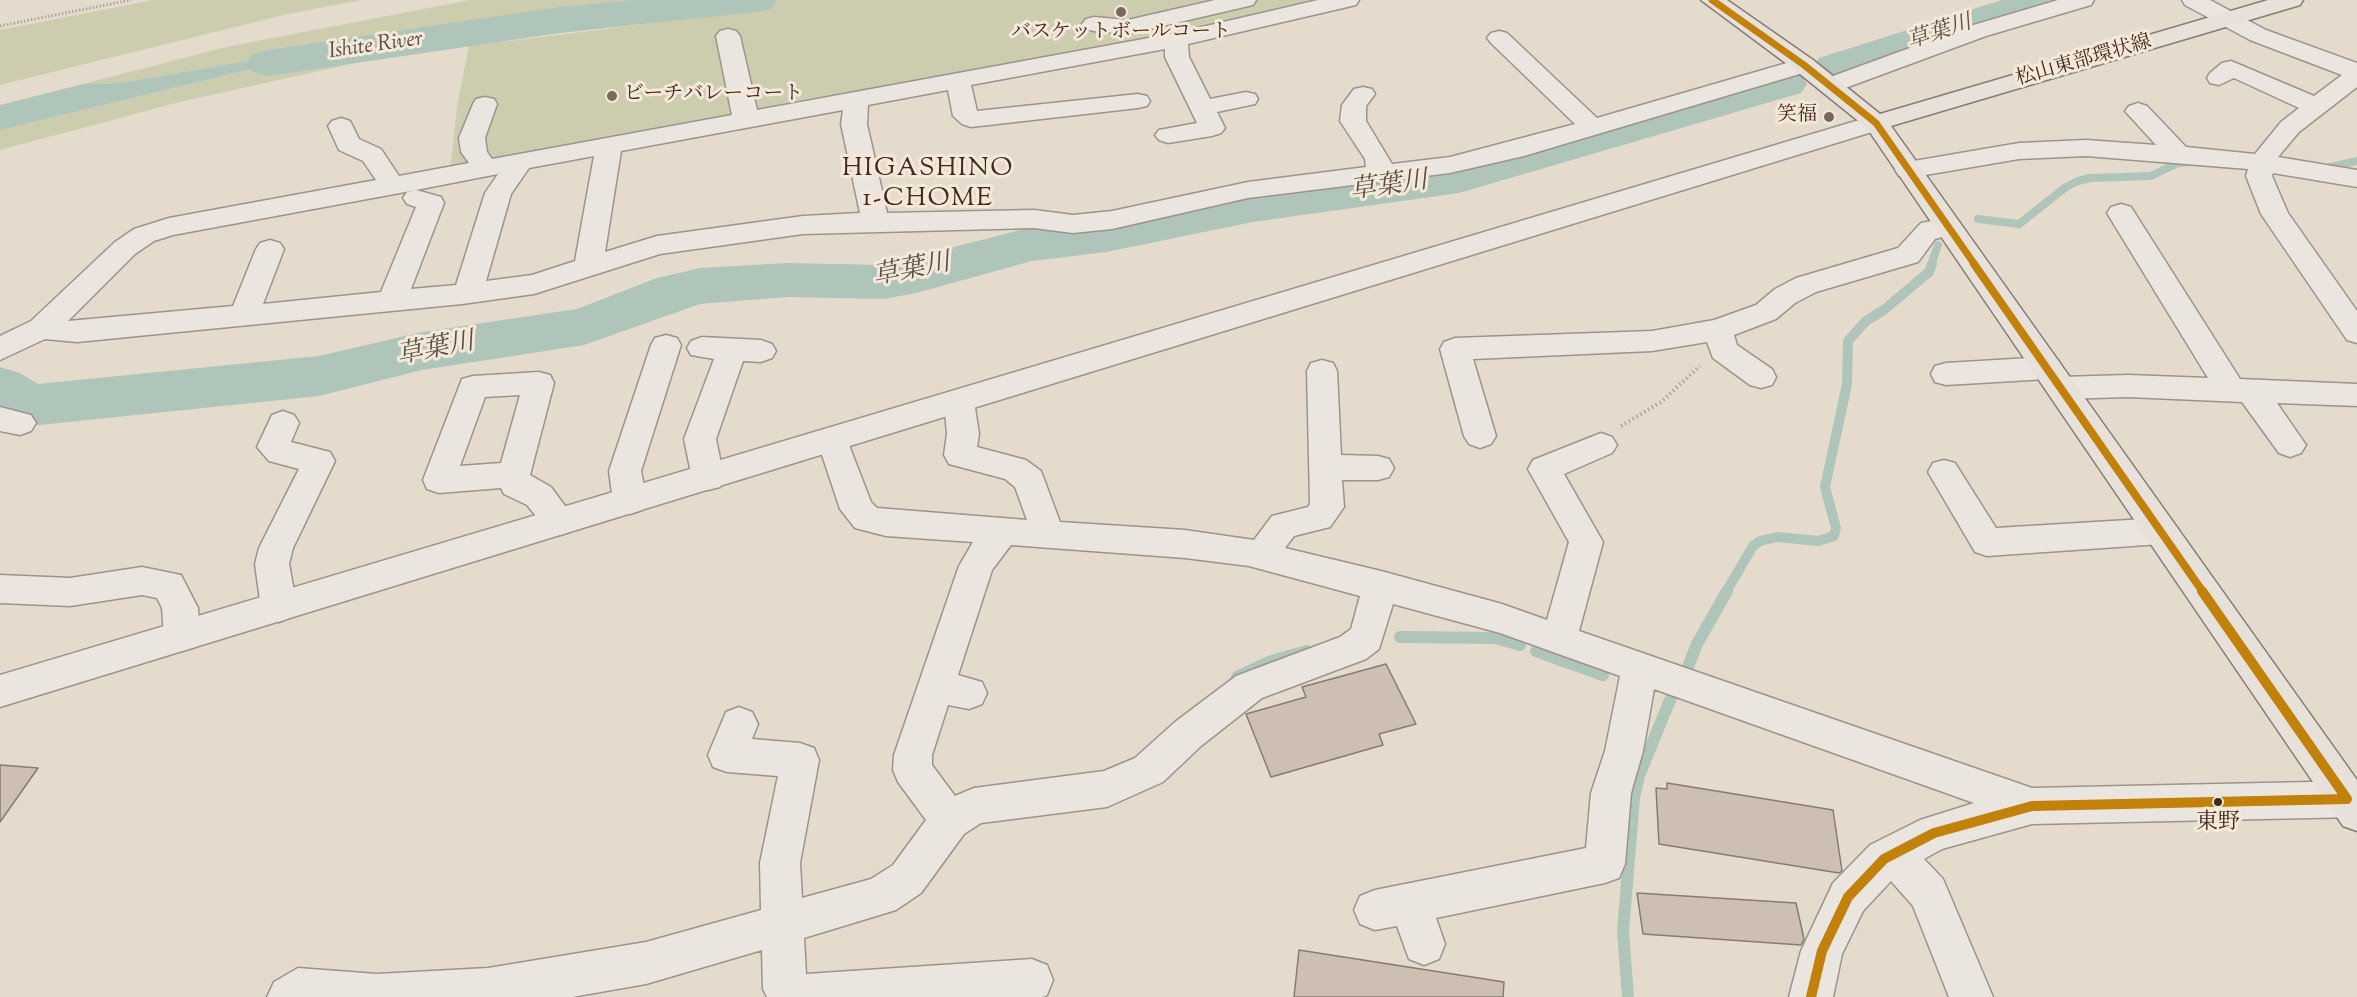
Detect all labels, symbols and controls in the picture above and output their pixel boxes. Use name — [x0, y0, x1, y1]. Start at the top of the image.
marker: バスケットボールコート — [1114, 5, 1128, 19]
water label: 草葉川 — [1905, 11, 1975, 57]
place label: バスケットボールコート — [1011, 22, 1231, 46]
water label: Ishite River — [327, 27, 425, 67]
street label: 松山東部環状線 — [2013, 31, 2155, 93]
place label: ビーチバレーコート — [624, 84, 803, 108]
marker: ビーチバレーコート — [605, 89, 619, 103]
place label: 笑福 — [1777, 105, 1817, 129]
marker: 笑福 — [1822, 110, 1836, 124]
district label: HIGASHINO 1-CHOME — [842, 155, 1014, 216]
water label: 草葉川 — [1348, 167, 1430, 209]
water label: 草葉川 — [871, 249, 953, 295]
water label: 草葉川 — [395, 328, 477, 374]
marker: 東野 — [2212, 796, 2224, 808]
place label: 東野 — [2196, 811, 2240, 837]

